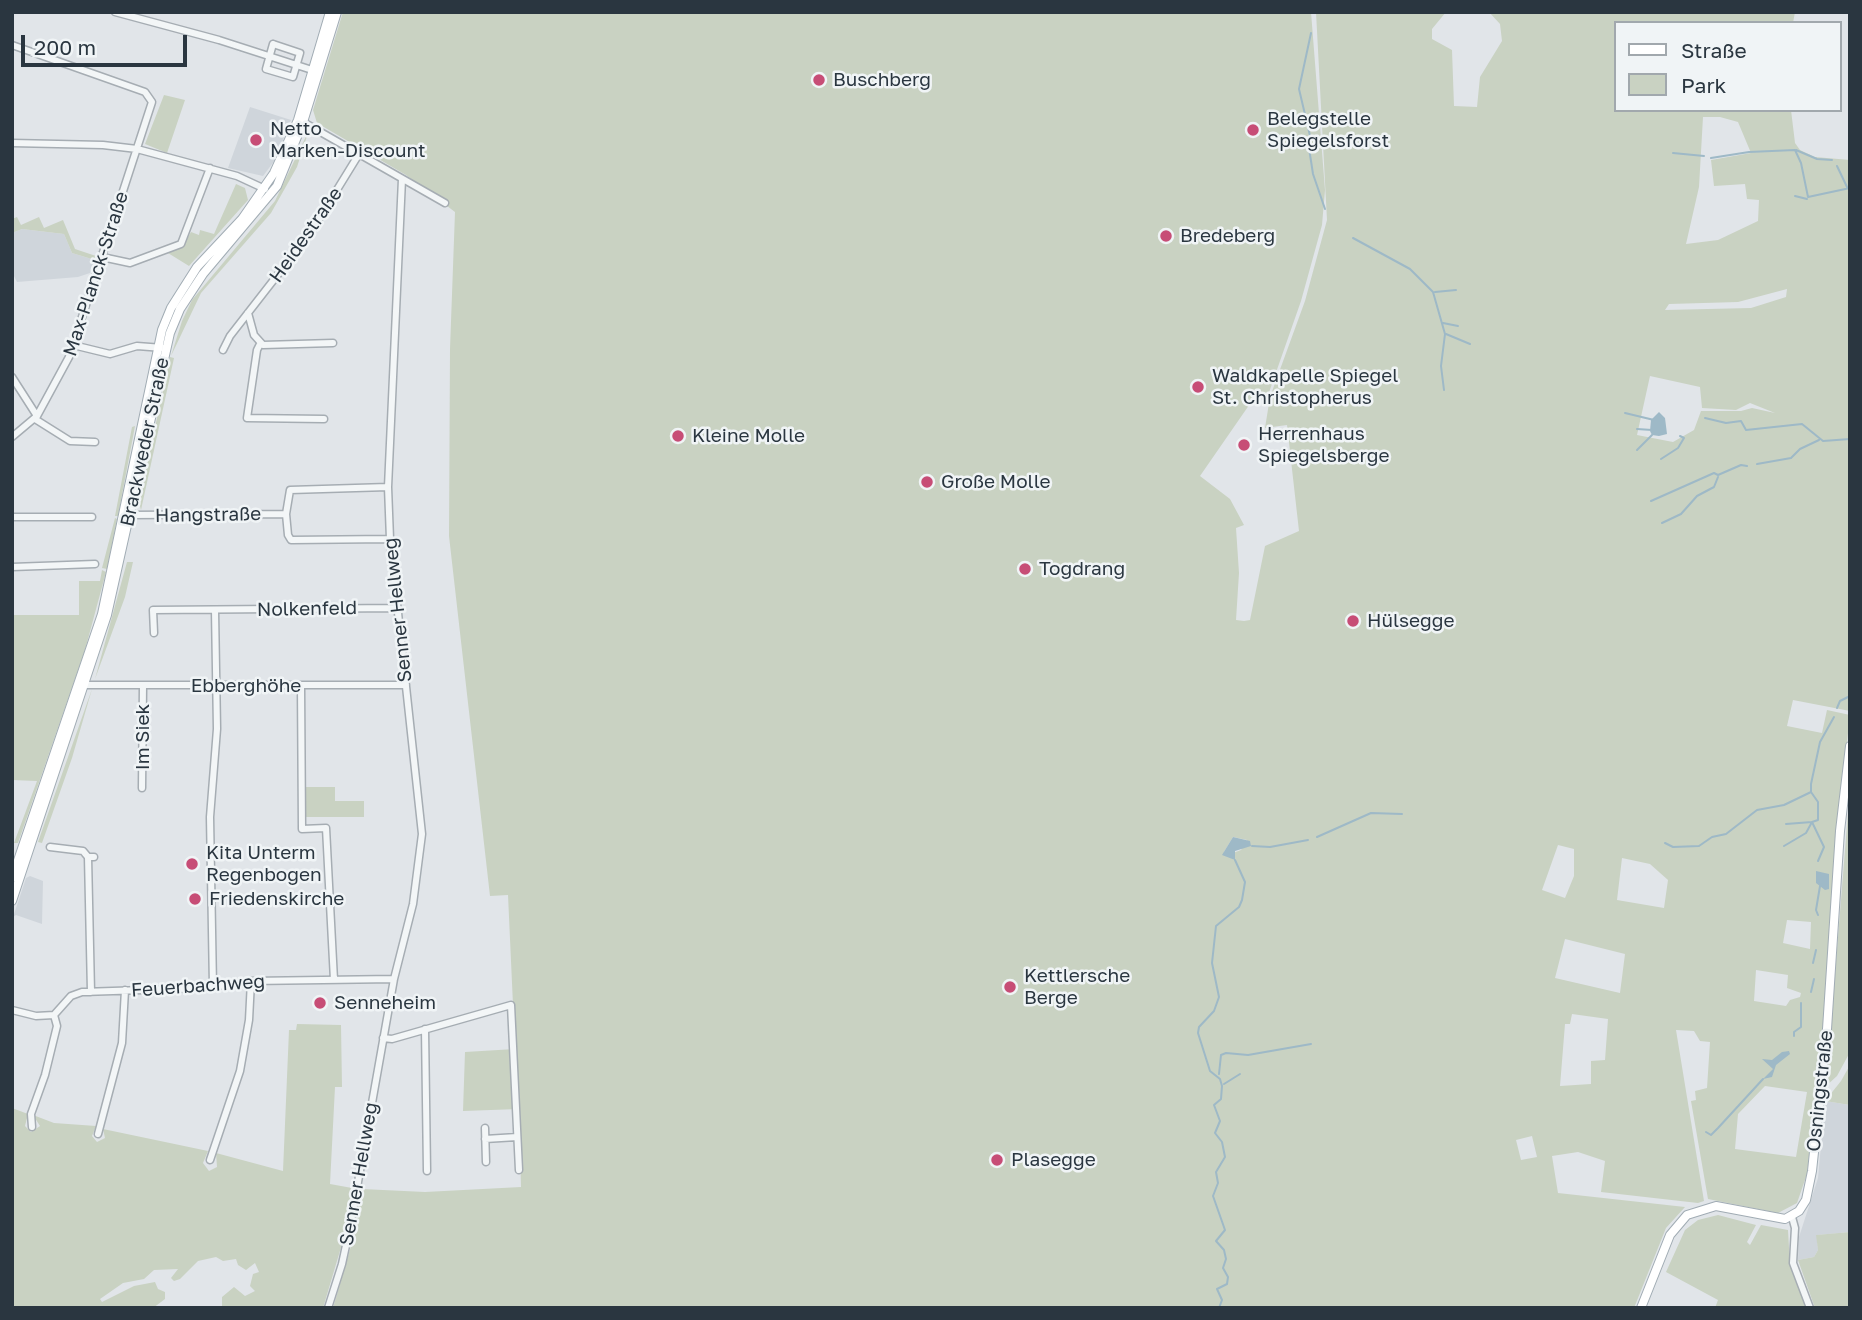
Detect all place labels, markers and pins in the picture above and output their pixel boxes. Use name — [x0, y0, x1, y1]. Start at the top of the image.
place label: Buschberg — [833, 69, 931, 91]
marker: Buschberg — [811, 72, 827, 88]
place label: Belegstelle Spiegelsforst — [1267, 108, 1389, 152]
place label: Netto Marken-Discount — [270, 118, 426, 162]
marker: Belegstelle Spiegelsforst — [1245, 122, 1261, 138]
marker: Netto Marken-Discount — [248, 132, 264, 148]
place label: Bredeberg — [1180, 225, 1275, 247]
marker: Bredeberg — [1158, 228, 1174, 244]
place label: Waldkapelle Spiegel St. Christopherus — [1212, 365, 1398, 409]
marker: Waldkapelle Spiegel St. Christopherus — [1190, 379, 1206, 395]
place label: Herrenhaus Spiegelsberge — [1258, 423, 1389, 467]
place label: Kleine Molle — [692, 425, 805, 447]
marker: Kleine Molle — [670, 428, 686, 444]
marker: Herrenhaus Spiegelsberge — [1236, 437, 1252, 453]
place label: Große Molle — [941, 471, 1051, 493]
marker: Große Molle — [919, 474, 935, 490]
place label: Togdrang — [1039, 558, 1125, 580]
marker: Togdrang — [1017, 561, 1033, 577]
place label: Hülsegge — [1367, 610, 1454, 632]
marker: Hülsegge — [1345, 613, 1361, 629]
place label: Kita Unterm Regenbogen — [206, 842, 322, 886]
marker: Kita Unterm Regenbogen — [184, 856, 200, 872]
place label: Friedenskirche — [209, 888, 344, 910]
marker: Friedenskirche — [187, 891, 203, 907]
place label: Kettlersche Berge — [1024, 965, 1130, 1009]
marker: Kettlersche Berge — [1002, 979, 1018, 995]
place label: Senneheim — [334, 992, 436, 1014]
marker: Senneheim — [312, 995, 328, 1011]
place label: Plasegge — [1011, 1149, 1096, 1171]
marker: Plasegge — [989, 1152, 1005, 1168]

